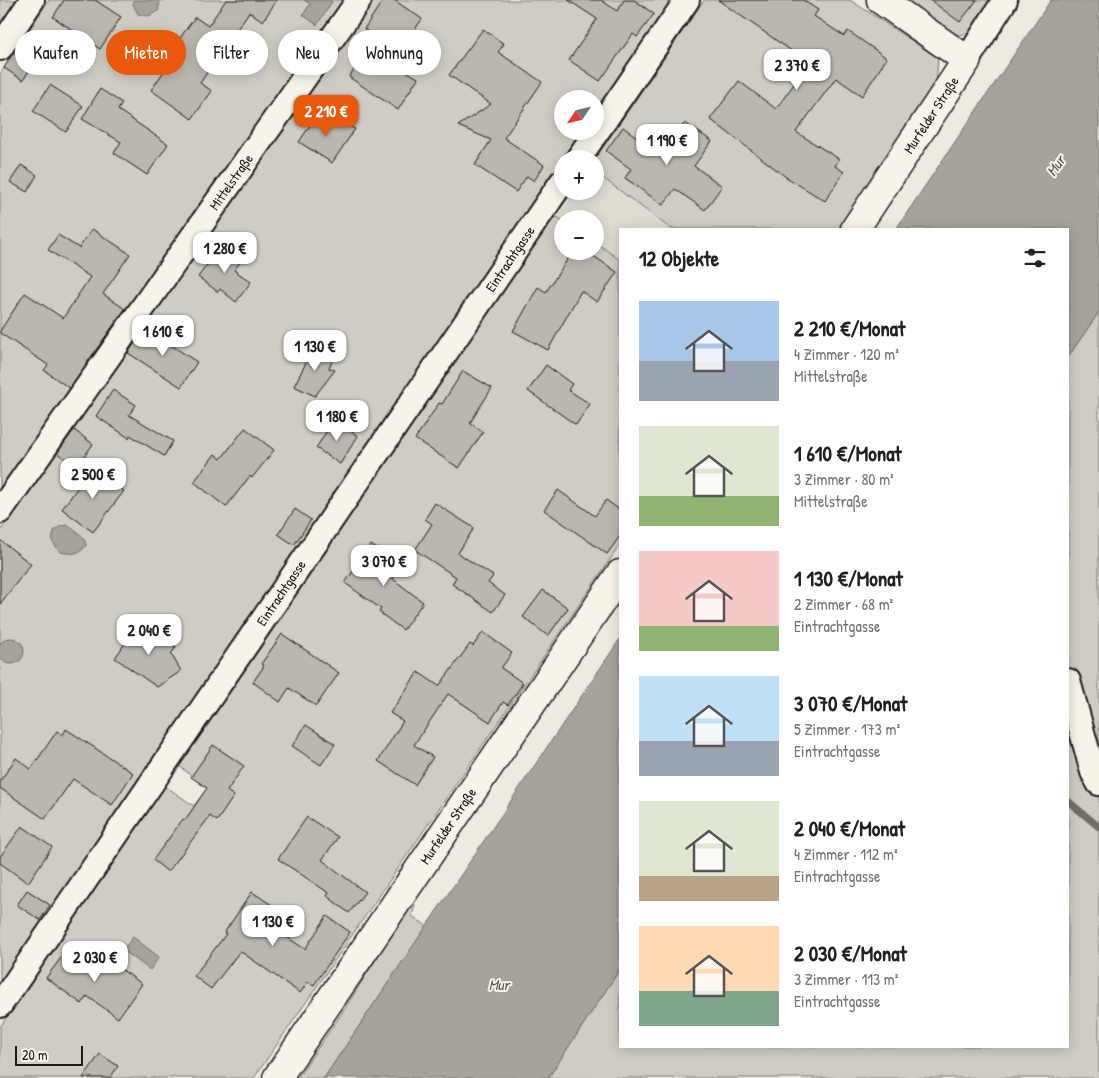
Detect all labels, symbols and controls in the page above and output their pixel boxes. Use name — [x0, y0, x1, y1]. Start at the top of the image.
chip: Kaufen — [15, 30, 96, 75]
chip: Mieten — [106, 30, 186, 75]
chip: Filter — [196, 30, 268, 75]
chip: Neu — [278, 30, 338, 75]
chip: Wohnung — [348, 30, 441, 75]
pin: 2 370 € — [751, 48, 843, 91]
text: 2 370 € — [775, 54, 819, 76]
street label: Murfelder Straße — [899, 72, 964, 158]
north arrow — [554, 90, 604, 140]
map controls — [554, 90, 604, 260]
pin: 2 210 € — [280, 94, 372, 137]
text: 2 210 € — [304, 100, 348, 122]
pin: 1 190 € — [621, 124, 713, 166]
text: 1 190 € — [647, 129, 687, 151]
water label: Mur — [1041, 149, 1071, 180]
street label: Mittelstraße — [204, 150, 258, 214]
button: + — [554, 150, 604, 200]
button: − — [554, 210, 604, 260]
street label: Eintrachtgasse — [481, 222, 540, 296]
pin: 1 280 € — [179, 232, 271, 274]
text: 1 280 € — [204, 237, 246, 259]
text: 12 Objekte — [639, 244, 719, 273]
icon: filters — [1021, 244, 1049, 272]
pin: 1 610 € — [117, 314, 209, 357]
text: 2 210 €/Monat — [794, 314, 905, 343]
text: 1 610 € — [143, 320, 183, 342]
icon: home — [679, 321, 739, 381]
pin: 1 130 € — [269, 330, 361, 372]
text: 1 130 € — [294, 335, 336, 357]
text: 4 Zimmer · 120 m² — [794, 343, 899, 365]
text: Mittelstraße — [794, 365, 868, 387]
pin: 1 180 € — [291, 400, 383, 442]
text: 1 180 € — [317, 405, 357, 427]
text: 1 610 €/Monat — [794, 439, 902, 468]
icon: home — [679, 446, 739, 506]
pin: 2 500 € — [47, 458, 139, 500]
text: 2 500 € — [71, 463, 115, 485]
text: 3 Zimmer · 80 m² — [794, 468, 894, 490]
text: Mittelstraße — [794, 490, 868, 512]
pin: 3 070 € — [338, 544, 430, 587]
text: 3 070 € — [362, 550, 406, 572]
street label: Eintrachtgasse — [252, 556, 311, 630]
text: 1 130 €/Monat — [794, 564, 903, 593]
icon: home — [679, 571, 739, 631]
text: 2 Zimmer · 68 m² — [794, 593, 893, 615]
pin: 2 040 € — [103, 614, 195, 656]
text: Eintrachtgasse — [794, 615, 880, 637]
text: 2 040 € — [128, 619, 170, 641]
text: 3 070 €/Monat — [794, 689, 907, 718]
icon: home — [679, 696, 739, 756]
text: 5 Zimmer · 173 m² — [794, 718, 900, 740]
text: Eintrachtgasse — [794, 740, 880, 762]
street label: Murfelder Straße — [415, 783, 481, 868]
text: 2 040 €/Monat — [794, 814, 905, 843]
icon: home — [679, 821, 739, 881]
text: 4 Zimmer · 112 m² — [794, 843, 898, 865]
text: Eintrachtgasse — [794, 865, 880, 887]
pin: 1 130 € — [227, 904, 319, 947]
text: 1 130 € — [252, 910, 294, 932]
text: 2 030 €/Monat — [794, 939, 907, 968]
pin: 2 030 € — [49, 940, 141, 983]
text: 2 030 € — [73, 946, 117, 968]
icon: home — [679, 946, 739, 1006]
text: 3 Zimmer · 113 m² — [794, 968, 898, 990]
water label: Mur — [489, 974, 512, 995]
text: Eintrachtgasse — [794, 990, 880, 1012]
scale bar — [15, 1043, 82, 1066]
text: 20 m — [22, 1045, 48, 1064]

